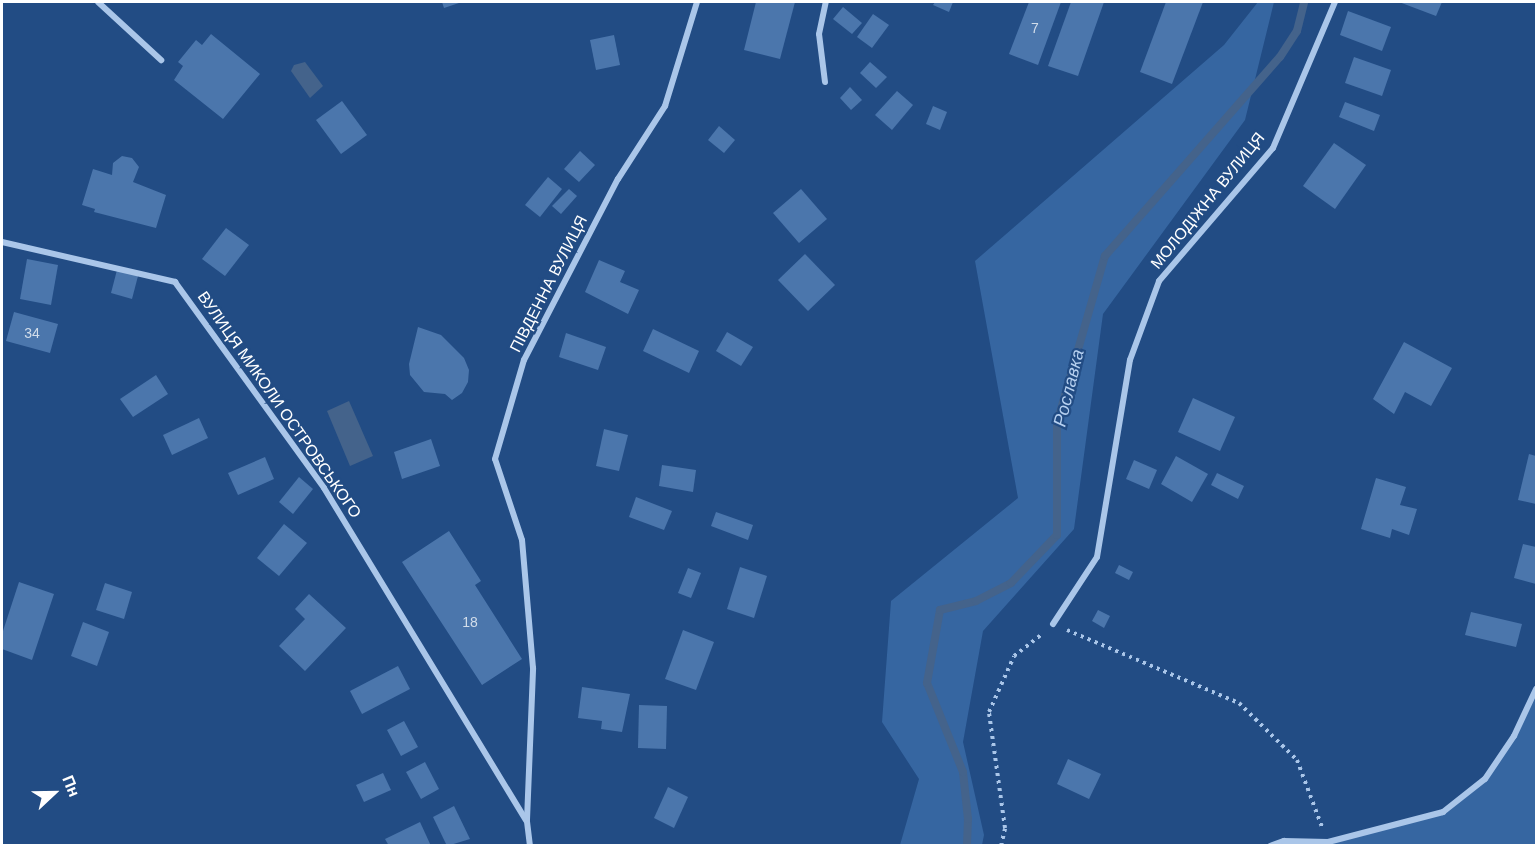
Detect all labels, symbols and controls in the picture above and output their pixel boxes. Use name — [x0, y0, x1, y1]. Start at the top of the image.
house number: 7 — [1031, 20, 1039, 36]
street label: МОЛОДІЖНА ВУЛИЦЯ — [1147, 129, 1269, 273]
street label: ПІВДЕННА ВУЛИЦЯ — [506, 212, 592, 356]
street label: ВУЛИЦЯ МИКОЛИ ОСТРОВСЬКОГО — [193, 288, 365, 522]
house number: 34 — [24, 325, 40, 341]
water label: Рославка — [1049, 347, 1089, 429]
house number: 18 — [462, 614, 478, 630]
north arrow — [24, 763, 84, 823]
text: Пн — [59, 773, 83, 799]

